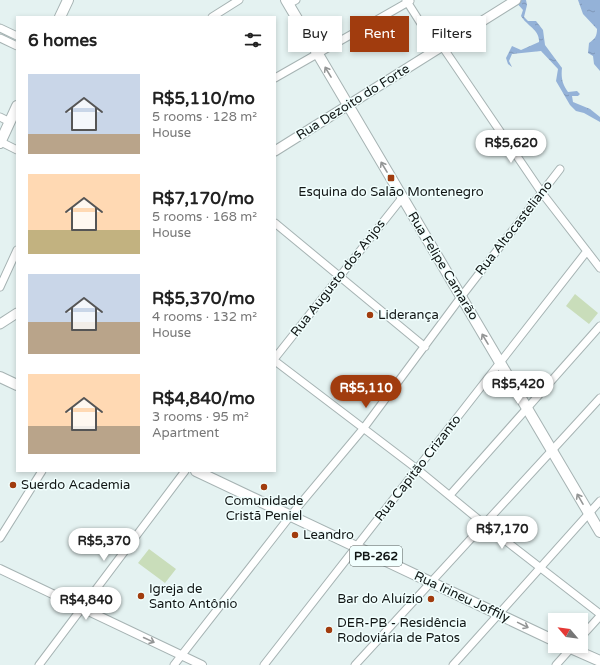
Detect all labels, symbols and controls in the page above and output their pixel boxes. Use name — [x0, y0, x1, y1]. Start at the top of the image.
chip: Buy — [288, 16, 342, 52]
chip: Rent — [350, 16, 409, 52]
chip: Filters — [417, 16, 486, 52]
icon: filters — [242, 29, 264, 51]
text: 6 homes — [28, 30, 97, 51]
street label: Rua Dezoito do Forte — [293, 61, 413, 143]
one-way arrow — [323, 66, 331, 78]
text: R$5,110/mo — [152, 88, 255, 109]
icon: home — [60, 90, 108, 138]
text: 5 rooms · 128 m² — [152, 109, 257, 125]
text: House — [152, 125, 191, 141]
pin: R$5,620 — [474, 130, 548, 164]
text: R$5,620 — [484, 135, 538, 151]
one-way arrow — [379, 161, 387, 173]
marker: Esquina do Salão Montenegro — [386, 173, 396, 183]
street label: Rua Altocasteliano — [472, 177, 556, 279]
place label: Esquina do Salão Montenegro — [298, 184, 484, 200]
text: R$7,170/mo — [152, 188, 254, 209]
icon: home — [60, 190, 108, 238]
text: 5 rooms · 168 m² — [152, 209, 257, 225]
street label: Rua Felipe Camarão — [404, 209, 482, 323]
street label: Rua Augusto dos Anjos — [287, 216, 389, 340]
text: House — [152, 225, 191, 241]
text: R$5,370/mo — [152, 288, 255, 309]
icon: home — [60, 290, 108, 338]
place label: Liderança — [378, 307, 439, 323]
text: 4 rooms · 132 m² — [152, 309, 257, 325]
marker: Liderança — [365, 310, 375, 320]
text: House — [152, 325, 191, 341]
one-way arrow — [481, 333, 489, 345]
pin: R$5,420 — [481, 371, 555, 405]
pin: R$5,110 — [329, 375, 403, 409]
text: R$5,420 — [492, 376, 544, 392]
text: R$5,110 — [339, 380, 393, 396]
text: R$4,840/mo — [152, 388, 255, 409]
icon: home — [60, 390, 108, 438]
text: 3 rooms · 95 m² — [152, 409, 249, 425]
street label: Rua Capitão Crizanto — [371, 412, 465, 524]
text: Apartment — [152, 425, 219, 441]
place label: Suerdo Academia — [21, 477, 130, 493]
marker: Suerdo Academia — [8, 480, 18, 490]
marker: Comunidade Cristã Peniel — [259, 482, 269, 492]
place label: Comunidade Cristã Peniel — [225, 493, 303, 524]
one-way arrow — [576, 493, 584, 505]
pin: R$7,170 — [465, 516, 539, 550]
text: R$7,170 — [476, 521, 528, 537]
place label: Leandro — [303, 527, 354, 543]
pin: R$5,370 — [67, 528, 141, 562]
marker: Leandro — [290, 530, 300, 540]
text: R$5,370 — [77, 533, 131, 549]
road number: PB-262 — [350, 546, 402, 566]
street label: Rua Irineu Joffily — [412, 568, 512, 626]
place label: Igreja de Santo Antônio — [149, 581, 238, 612]
pin: R$4,840 — [49, 587, 123, 621]
marker: Igreja de Santo Antônio — [136, 591, 146, 601]
place label: Bar do Aluízio — [337, 591, 423, 607]
text: R$4,840 — [59, 592, 113, 608]
marker: Bar do Aluízio — [426, 594, 436, 604]
north arrow — [548, 613, 588, 653]
map controls — [548, 613, 588, 653]
place label: DER-PB - Residência Rodoviária de Patos — [337, 615, 466, 646]
one-way arrow — [516, 622, 528, 629]
marker: DER-PB - Residência Rodoviária de Patos — [324, 625, 334, 635]
one-way arrow — [143, 637, 155, 644]

